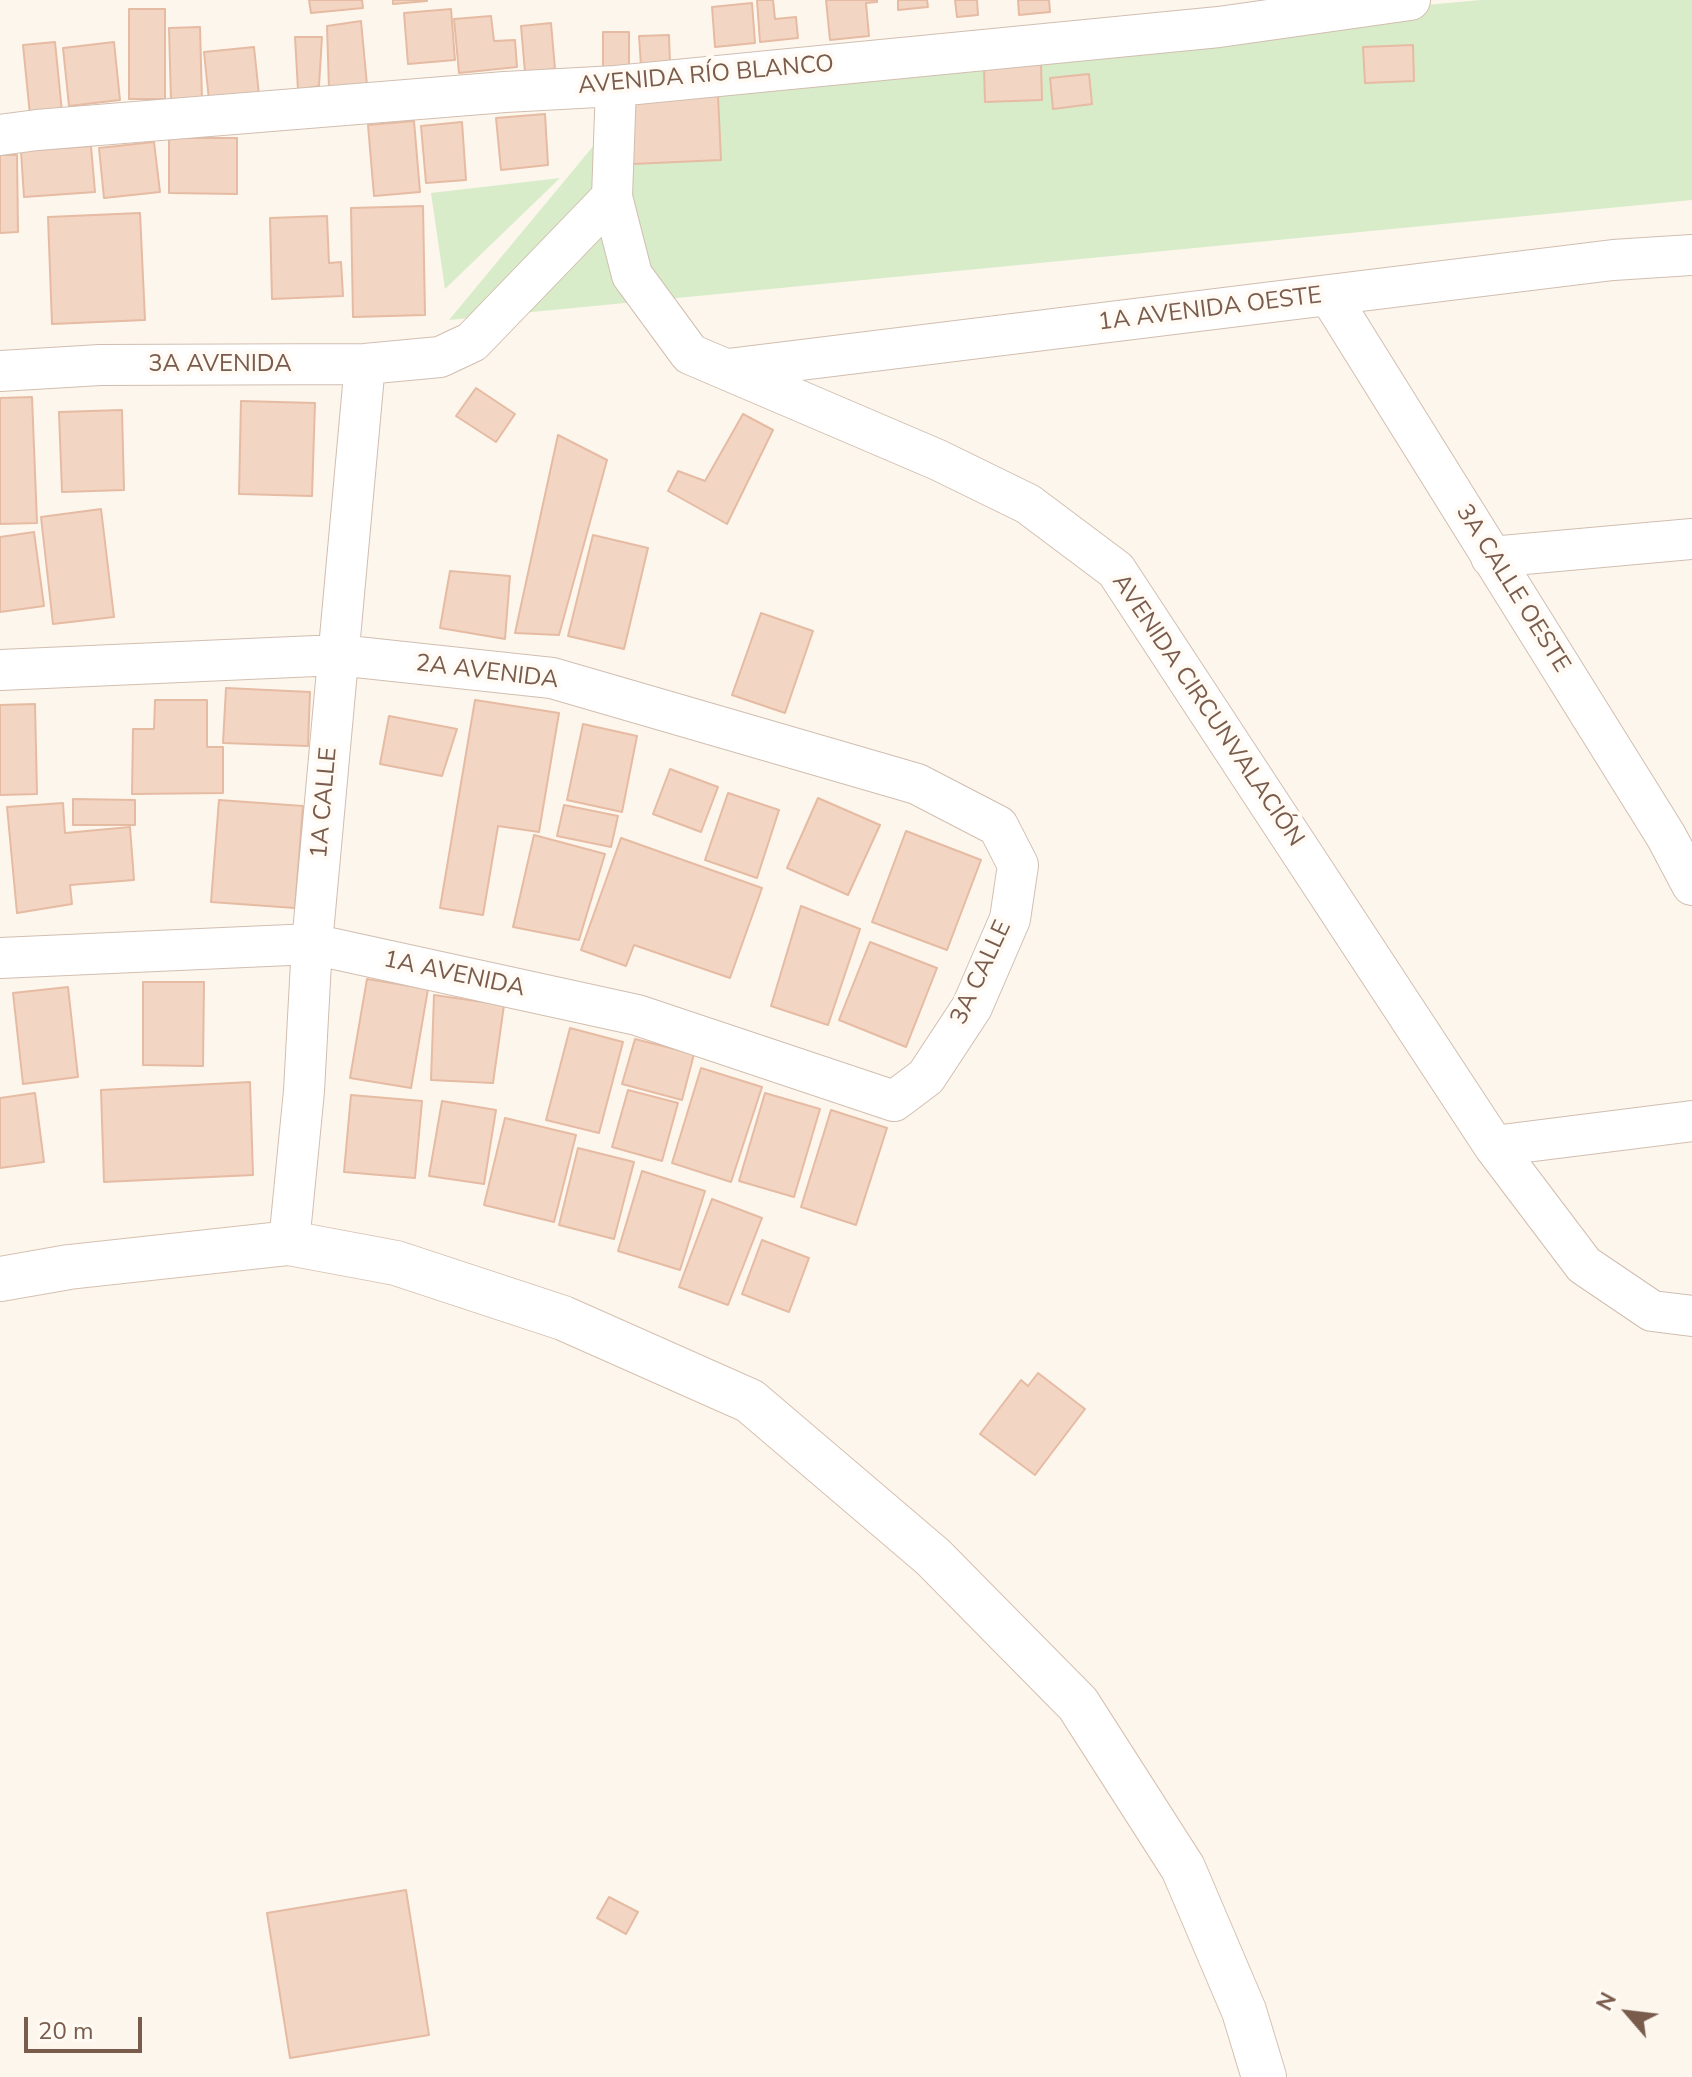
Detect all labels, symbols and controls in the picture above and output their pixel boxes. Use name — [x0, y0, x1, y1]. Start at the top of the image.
street label: AVENIDA RÍO BLANCO — [577, 50, 835, 102]
street label: 1A AVENIDA OESTE — [1097, 282, 1323, 338]
street label: 3A AVENIDA — [148, 351, 292, 379]
street label: 3A CALLE OESTE — [1449, 500, 1575, 678]
street label: AVENIDA CIRCUNVALACIÓN — [1105, 569, 1309, 853]
street label: 2A AVENIDA — [414, 650, 560, 696]
street label: 1A CALLE — [306, 746, 344, 860]
street label: 3A CALLE — [945, 916, 1019, 1030]
street label: 1A AVENIDA — [381, 946, 527, 1004]
north arrow — [1588, 1973, 1668, 2053]
text: N — [1590, 1987, 1624, 2016]
scale bar — [28, 2001, 146, 2051]
text: 20 m — [38, 2015, 94, 2047]

